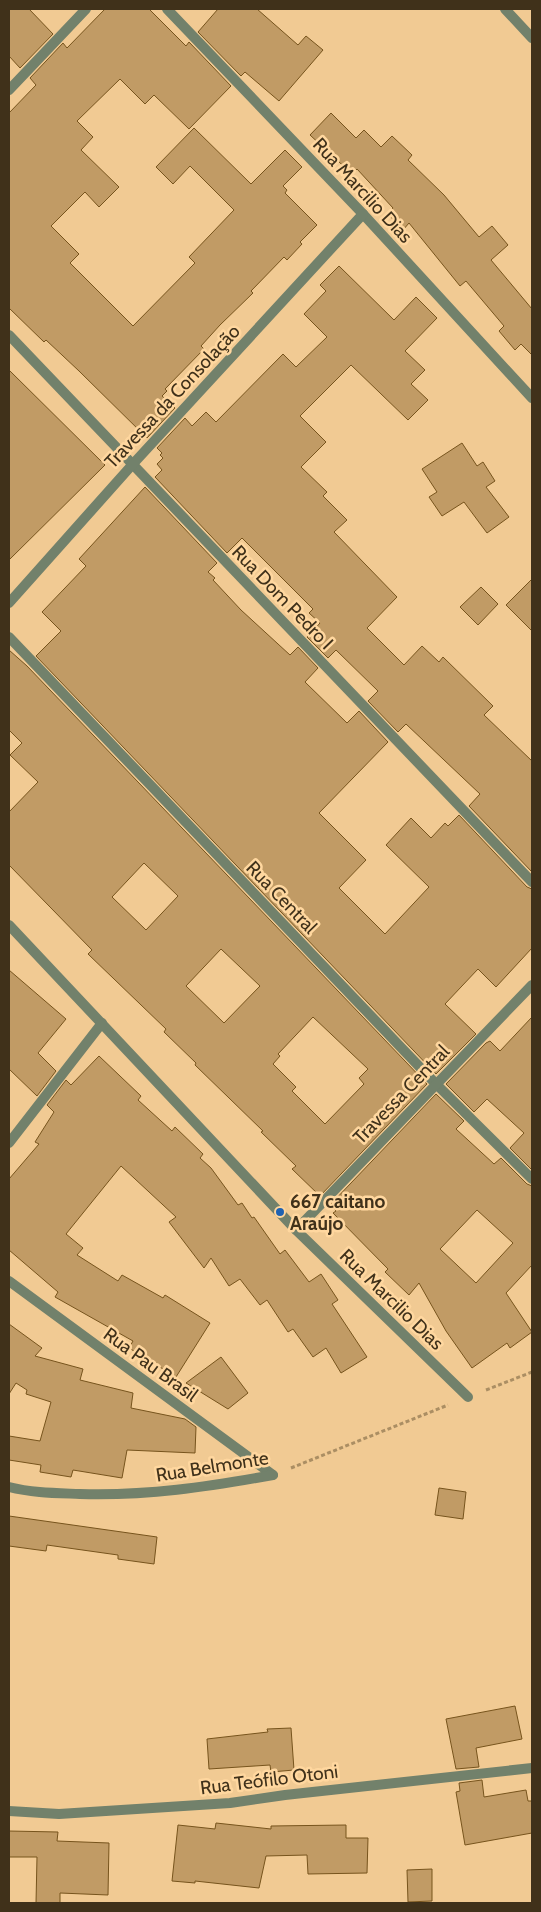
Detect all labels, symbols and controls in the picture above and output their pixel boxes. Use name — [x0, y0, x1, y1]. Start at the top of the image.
street label: Rua Marcilio Dias — [308, 133, 417, 248]
street label: Travessa da Consolação — [100, 320, 245, 473]
street label: Rua Dom Pedro I — [227, 540, 338, 654]
street label: Rua Central — [241, 856, 322, 939]
street label: Travessa Central — [348, 1040, 455, 1149]
place label: 667 caitano Araújo — [290, 1190, 385, 1235]
marker: 667 caitano Araújo — [274, 1206, 286, 1218]
street label: Rua Marcilio Dias — [335, 1244, 448, 1355]
street label: Rua Pau Brasil — [99, 1322, 203, 1407]
street label: Rua Belmonte — [154, 1446, 270, 1487]
street label: Rua Teófilo Otoni — [199, 1760, 339, 1799]

